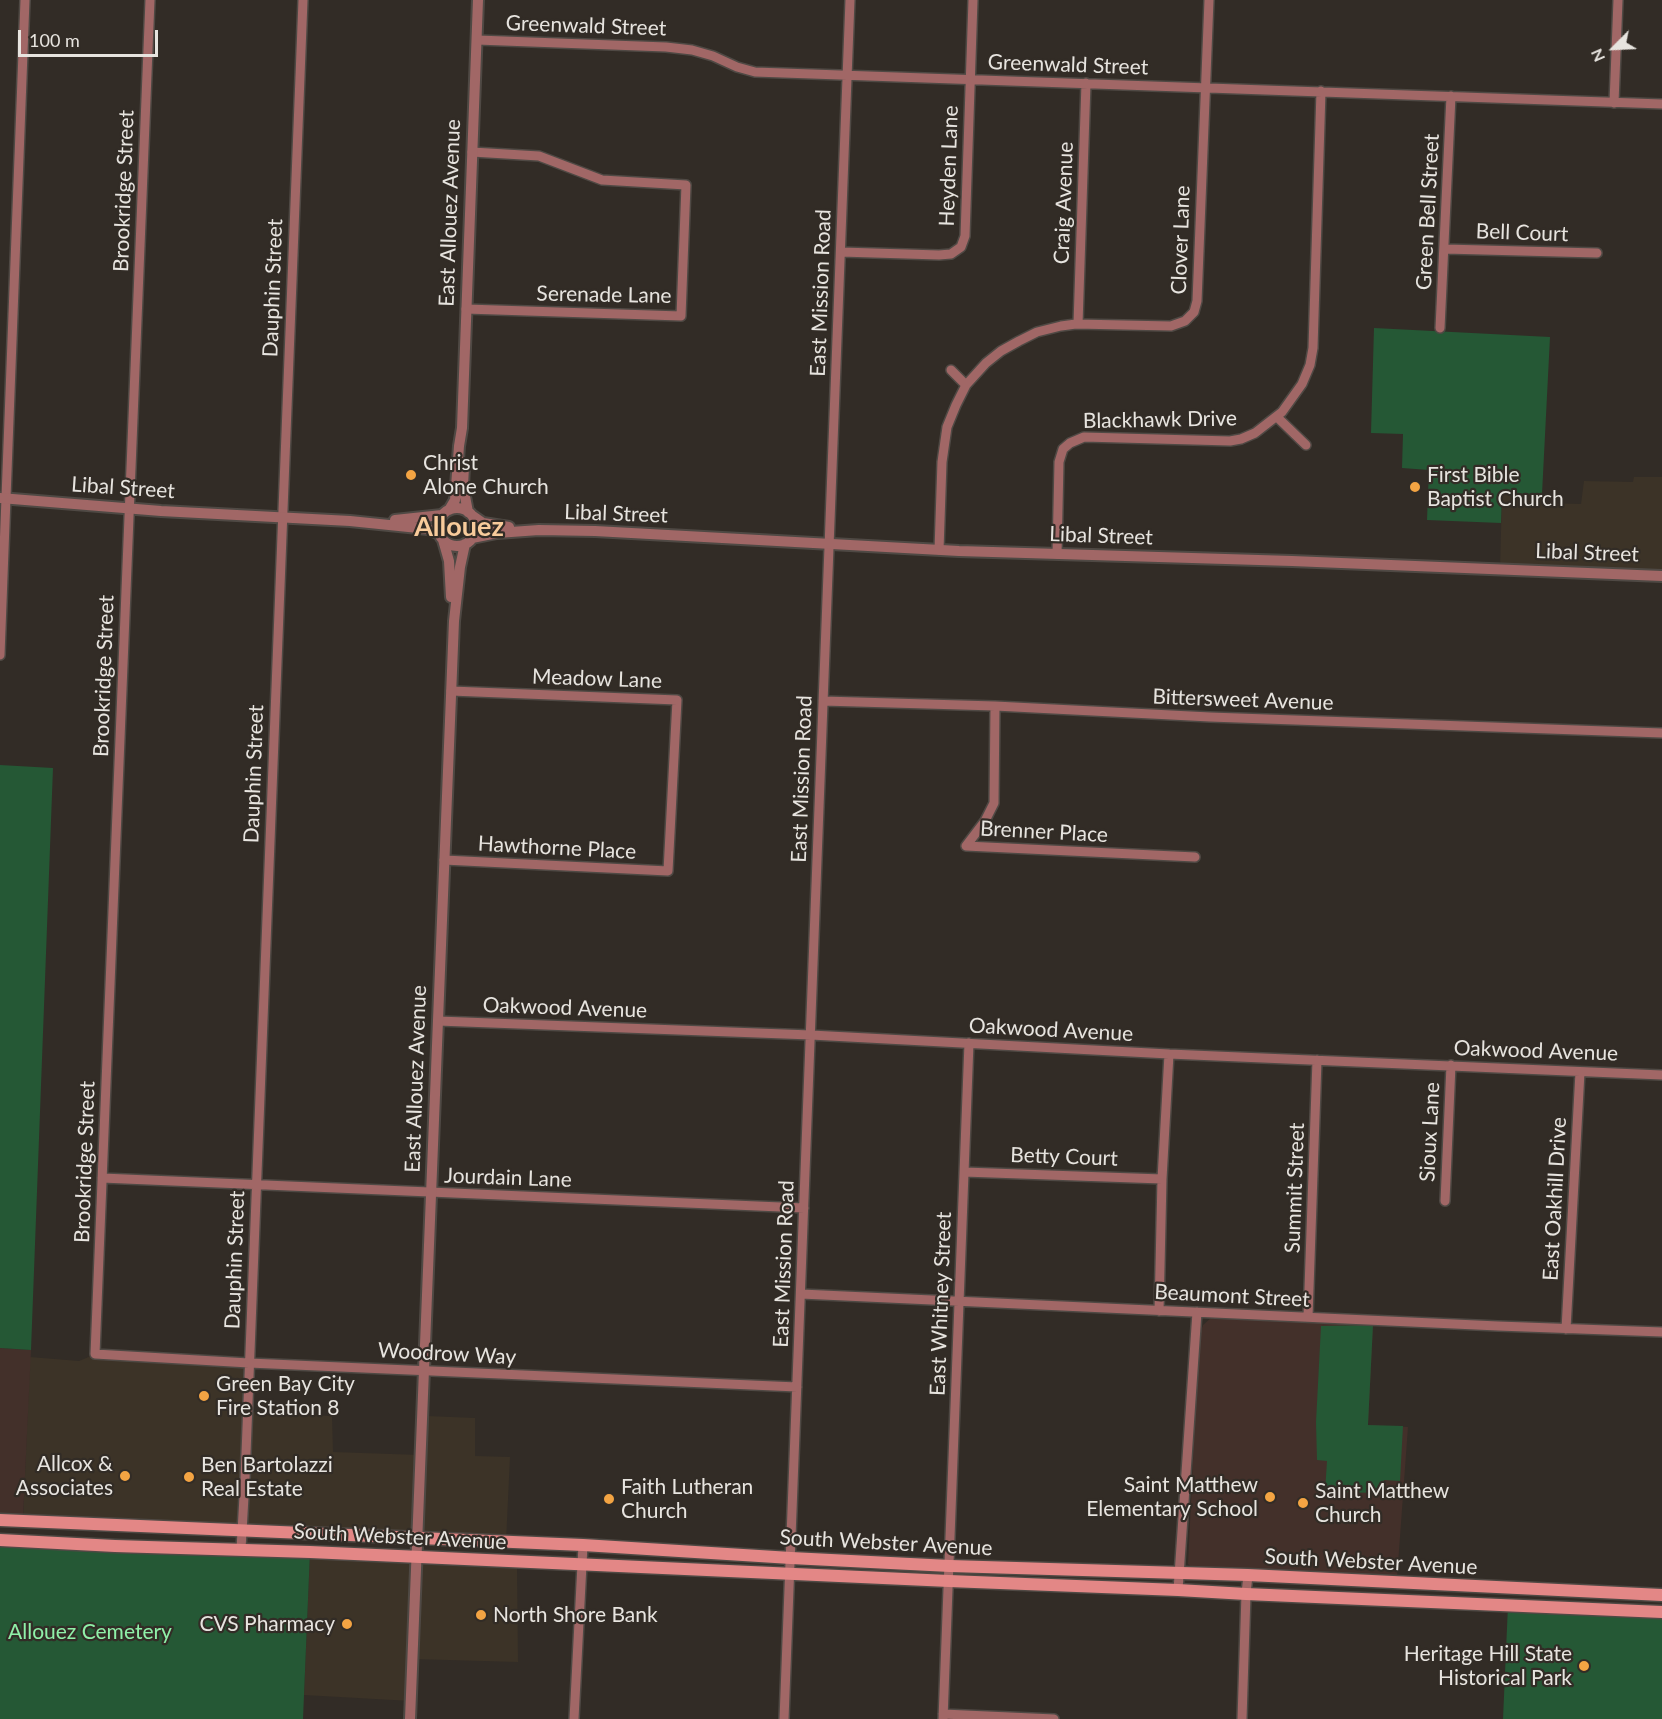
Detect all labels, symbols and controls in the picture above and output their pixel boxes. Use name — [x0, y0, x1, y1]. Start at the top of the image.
street label: Greenwald Street — [505, 11, 667, 41]
scale bar — [21, 18, 160, 56]
north arrow — [1584, 18, 1644, 78]
text: 100 m — [29, 29, 80, 51]
text: N — [1586, 46, 1608, 65]
street label: Greenwald Street — [987, 50, 1149, 80]
street label: Heyden Lane — [934, 105, 964, 227]
street label: Brookridge Street — [109, 110, 139, 272]
street label: East Allouez Avenue — [434, 119, 466, 307]
street label: Green Bell Street — [1411, 133, 1445, 291]
street label: Craig Avenue — [1049, 141, 1079, 265]
street label: Clover Lane — [1167, 185, 1195, 295]
street label: East Mission Road — [805, 209, 837, 377]
street label: Dauphin Street — [258, 218, 288, 358]
street label: Bell Court — [1475, 219, 1569, 247]
street label: Serenade Lane — [536, 281, 672, 309]
street label: Blackhawk Drive — [1083, 406, 1237, 434]
place label: Christ Alone Church — [423, 450, 549, 500]
place label: First Bible Baptist Church — [1427, 462, 1564, 512]
marker: Christ Alone Church — [404, 468, 418, 482]
street label: Libal Street — [70, 472, 176, 504]
marker: First Bible Baptist Church — [1408, 480, 1422, 494]
street label: Libal Street — [564, 500, 668, 528]
district label: Allouez — [414, 511, 504, 543]
street label: Libal Street — [1049, 522, 1153, 550]
street label: Libal Street — [1535, 539, 1639, 567]
street label: Brookridge Street — [89, 595, 119, 757]
street label: Meadow Lane — [532, 664, 662, 694]
street label: Bittersweet Avenue — [1152, 684, 1334, 716]
street label: East Mission Road — [786, 695, 818, 863]
street label: Dauphin Street — [239, 704, 269, 844]
street label: Brenner Place — [979, 816, 1109, 848]
street label: Hawthorne Place — [477, 831, 637, 865]
street label: East Allouez Avenue — [400, 985, 432, 1173]
street label: Oakwood Avenue — [482, 993, 648, 1023]
street label: Oakwood Avenue — [968, 1013, 1134, 1047]
street label: Oakwood Avenue — [1453, 1036, 1619, 1066]
street label: Brookridge Street — [70, 1081, 100, 1243]
street label: Sioux Lane — [1415, 1082, 1445, 1182]
street label: East Oakhill Drive — [1538, 1116, 1572, 1282]
street label: Summit Street — [1280, 1122, 1310, 1254]
street label: Betty Court — [1010, 1143, 1118, 1171]
street label: Jourdain Lane — [444, 1163, 572, 1193]
street label: East Mission Road — [768, 1180, 800, 1348]
street label: Dauphin Street — [220, 1190, 250, 1330]
street label: East Whitney Street — [925, 1211, 957, 1397]
street label: Beaumont Street — [1154, 1279, 1310, 1313]
street label: Woodrow Way — [377, 1338, 517, 1370]
place label: Green Bay City Fire Station 8 — [216, 1371, 355, 1421]
marker: Green Bay City Fire Station 8 — [197, 1389, 211, 1403]
place label: Allcox & Associates — [16, 1451, 113, 1501]
place label: Ben Bartolazzi Real Estate — [201, 1452, 333, 1502]
marker: Allcox & Associates — [118, 1469, 132, 1483]
marker: Ben Bartolazzi Real Estate — [182, 1470, 196, 1484]
place label: Saint Matthew Elementary School — [1086, 1472, 1258, 1522]
place label: Faith Lutheran Church — [621, 1474, 753, 1524]
place label: Saint Matthew Church — [1315, 1478, 1449, 1528]
marker: Saint Matthew Elementary School — [1263, 1490, 1277, 1504]
marker: Faith Lutheran Church — [602, 1492, 616, 1506]
marker: Saint Matthew Church — [1296, 1496, 1310, 1510]
street label: South Webster Avenue — [293, 1519, 507, 1555]
street label: South Webster Avenue — [779, 1525, 993, 1561]
street label: South Webster Avenue — [1264, 1544, 1478, 1580]
place label: North Shore Bank — [493, 1602, 658, 1628]
marker: North Shore Bank — [474, 1608, 488, 1622]
place label: CVS Pharmacy — [199, 1611, 335, 1637]
marker: CVS Pharmacy — [340, 1617, 354, 1631]
park label: Allouez Cemetery — [8, 1619, 172, 1645]
place label: Heritage Hill State Historical Park — [1404, 1641, 1572, 1691]
marker: Heritage Hill State Historical Park — [1577, 1659, 1591, 1673]

